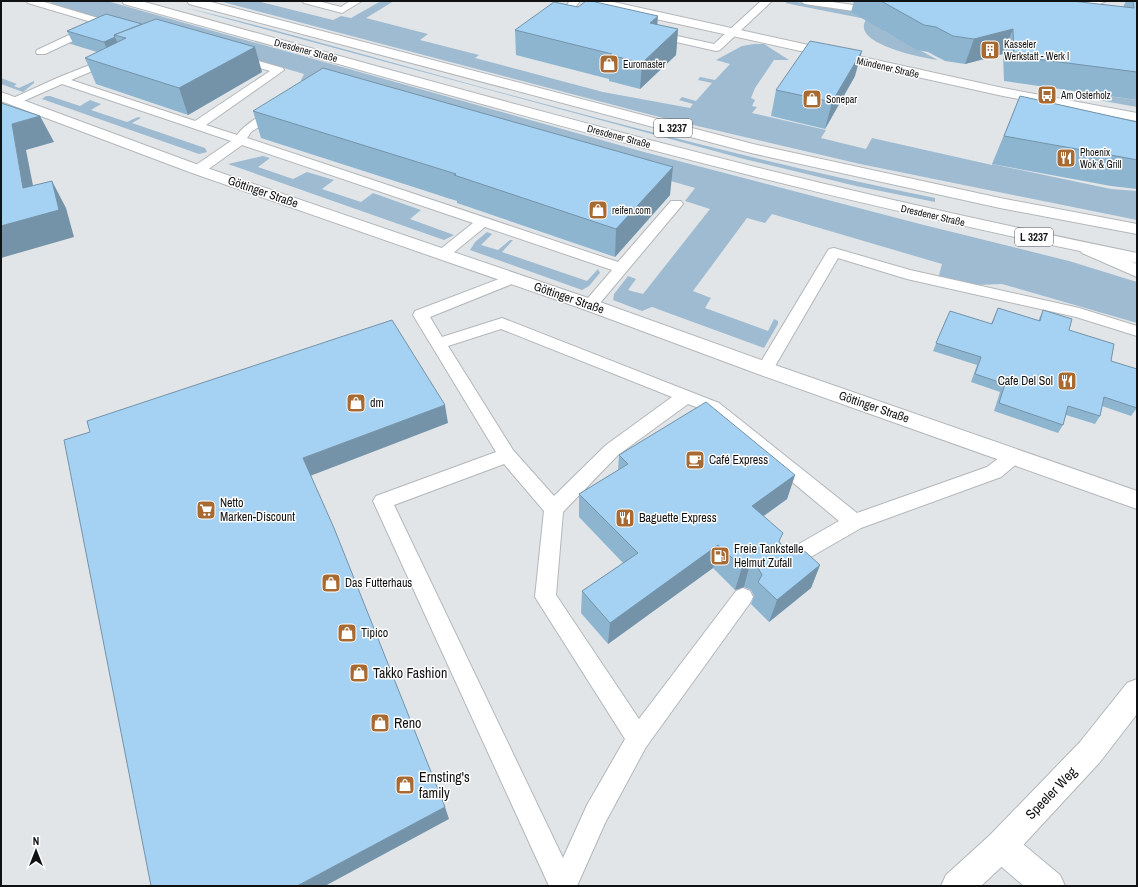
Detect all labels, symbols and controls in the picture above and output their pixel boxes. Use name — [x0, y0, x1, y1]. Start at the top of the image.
street label: Dresdener Straße — [273, 36, 339, 65]
place label: Kasseler Werkstatt - Werk I — [1004, 38, 1069, 63]
building icon: Kasseler Werkstatt - Werk I — [979, 39, 1001, 61]
shop icon: Euromaster — [598, 53, 620, 75]
street label: Mündener Straße — [855, 54, 921, 81]
place label: Euromaster — [623, 58, 666, 71]
bus stop icon: Am Osterholz — [1036, 84, 1058, 106]
shop icon: Sonepar — [801, 88, 823, 110]
place label: Am Osterholz — [1060, 89, 1111, 102]
place label: Sonepar — [826, 93, 857, 106]
road number: L 3237 — [654, 119, 692, 137]
street label: Dresdener Straße — [586, 122, 652, 151]
place label: Phoenix Wok & Grill — [1080, 146, 1122, 171]
restaurant icon: Phoenix Wok & Grill — [1055, 147, 1077, 169]
street label: Göttinger Straße — [226, 173, 300, 211]
shop icon: reifen.com — [587, 199, 609, 221]
street label: Dresdener Straße — [900, 202, 967, 229]
place label: reifen.com — [612, 204, 651, 217]
road number: L 3237 — [1015, 228, 1053, 246]
street label: Göttinger Straße — [532, 279, 606, 317]
restaurant icon: Cafe Del Sol — [1056, 370, 1078, 392]
place label: Cafe Del Sol — [998, 373, 1053, 389]
street label: Göttinger Straße — [837, 388, 911, 426]
shop icon: dm — [345, 392, 367, 414]
place label: dm — [370, 395, 384, 411]
cafe icon: Café Express — [684, 449, 706, 471]
place label: Café Express — [709, 452, 768, 468]
place label: Netto Marken-Discount — [220, 495, 295, 525]
supermarket icon: Netto Marken-Discount — [195, 499, 217, 521]
restaurant icon: Baguette Express — [614, 507, 636, 529]
place label: Baguette Express — [639, 510, 717, 526]
place label: Freie Tankstelle Helmut Zufall — [734, 541, 803, 571]
fuel station icon: Freie Tankstelle Helmut Zufall — [709, 545, 731, 567]
shop icon: Das Futterhaus — [320, 572, 342, 594]
place label: Das Futterhaus — [345, 575, 412, 591]
shop icon: Tipico — [336, 622, 358, 644]
place label: Tipico — [361, 625, 388, 641]
shop icon: Takko Fashion — [348, 662, 370, 684]
place label: Takko Fashion — [373, 664, 447, 682]
shop icon: Reno — [369, 712, 391, 734]
place label: Reno — [394, 714, 421, 732]
street label: Speeler Weg — [1022, 763, 1081, 823]
place label: Ernsting's family — [419, 768, 470, 802]
shop icon: Ernsting's family — [394, 774, 416, 796]
north arrow — [16, 831, 56, 871]
text: N — [33, 834, 39, 848]

